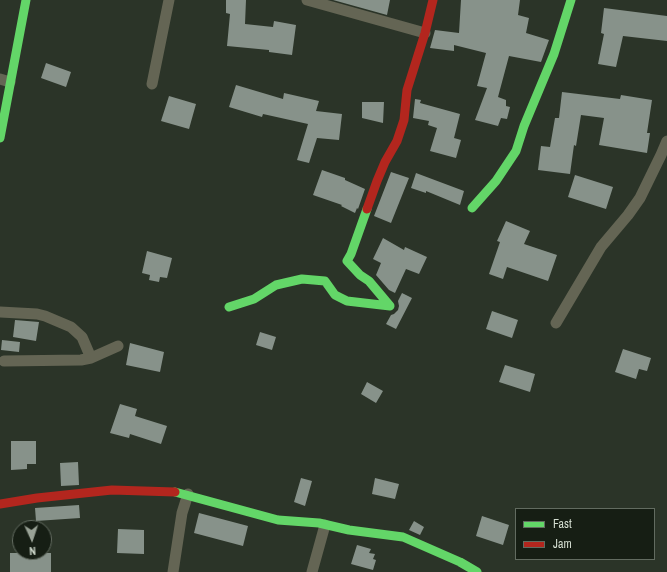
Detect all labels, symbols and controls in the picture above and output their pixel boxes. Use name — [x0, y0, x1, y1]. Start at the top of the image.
legend — [515, 508, 655, 560]
text: Fast — [553, 516, 572, 532]
north arrow — [12, 520, 52, 560]
text: Jam — [553, 536, 572, 552]
text: N — [29, 544, 36, 558]

